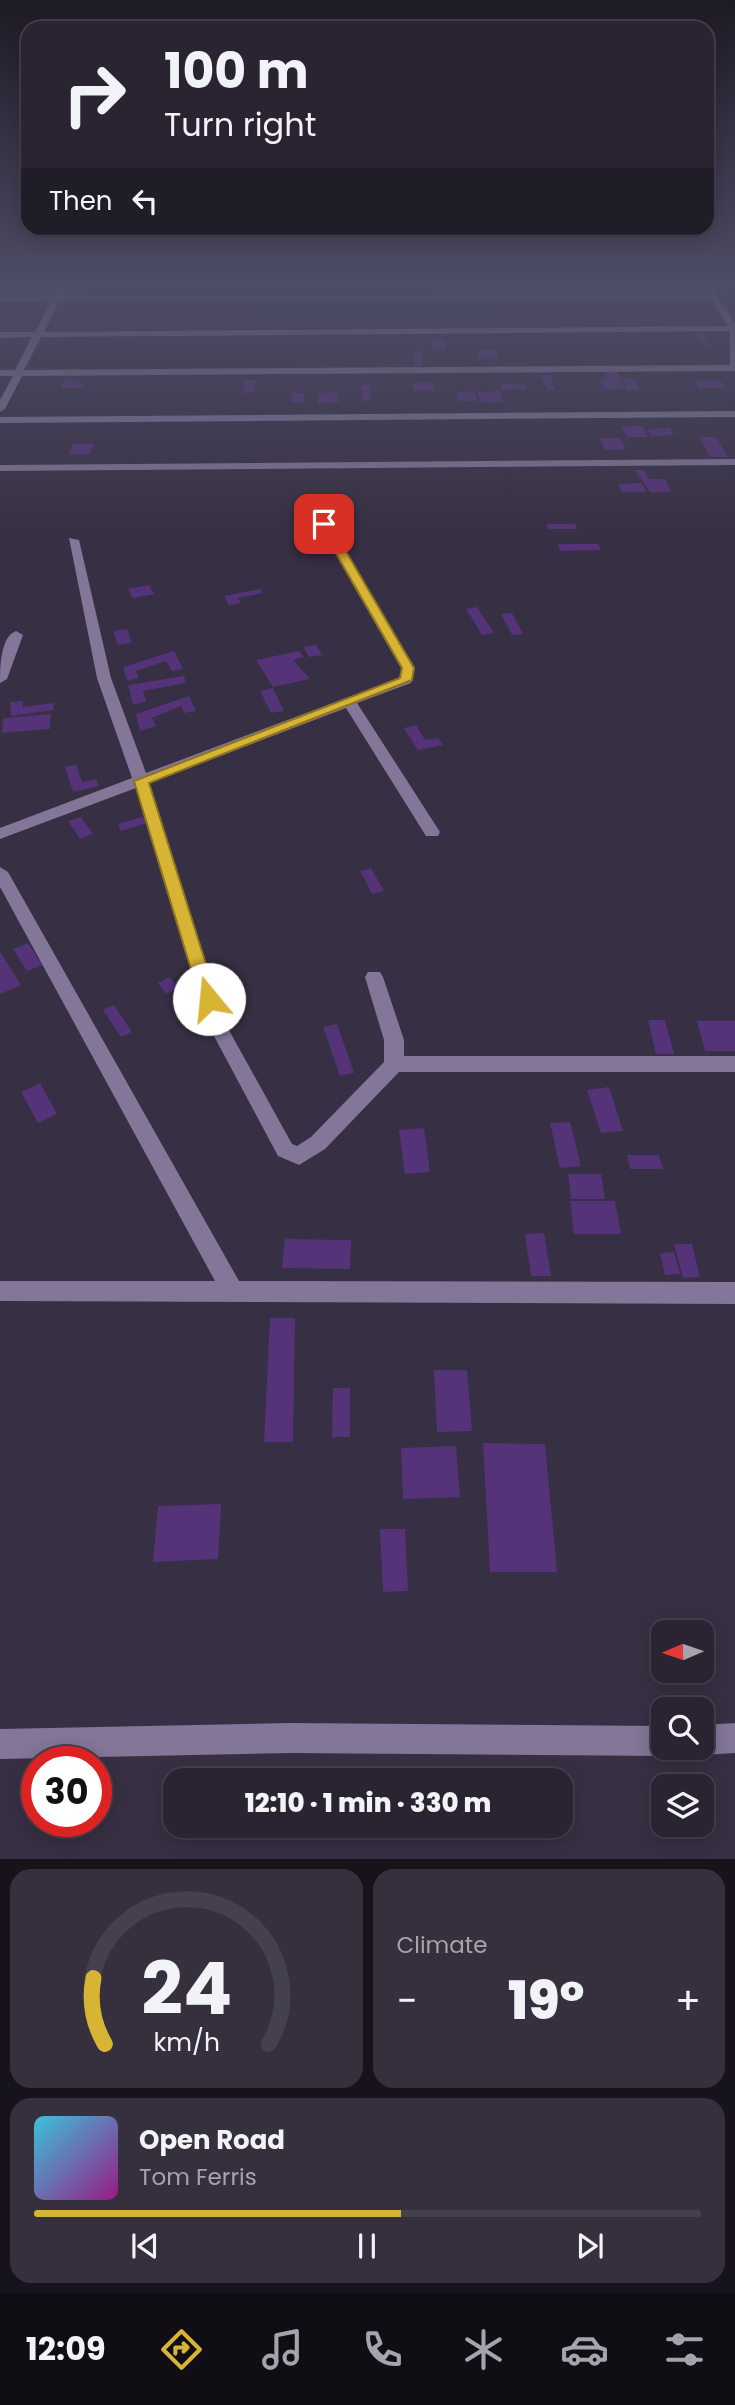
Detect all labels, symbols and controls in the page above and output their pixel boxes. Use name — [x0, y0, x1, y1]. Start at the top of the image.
text: 100 m — [164, 37, 309, 105]
icon: right — [49, 49, 140, 140]
text: Turn right — [164, 102, 316, 147]
icon: left — [126, 182, 164, 220]
text: Then — [49, 183, 112, 219]
pin — [294, 494, 354, 554]
icon: arrive — [305, 505, 343, 543]
position arrow — [172, 962, 246, 1036]
north arrow — [651, 1620, 714, 1684]
map controls — [651, 1620, 714, 1837]
button: search — [651, 1697, 714, 1760]
speed limit sign: 30 — [21, 1746, 112, 1837]
button: layers — [651, 1774, 714, 1837]
text: 12:10 · 1 min · 330 m — [245, 1785, 491, 1821]
text: Climate — [397, 1929, 487, 1961]
text: 24 — [141, 1939, 232, 2040]
text: 19° — [508, 1964, 585, 2037]
text: − — [397, 1974, 417, 2027]
text: + — [675, 1974, 701, 2027]
text: km/h — [153, 2025, 220, 2060]
text: Open Road — [139, 2122, 285, 2158]
text: Tom Ferris — [139, 2161, 257, 2193]
icon: previous — [126, 2227, 164, 2265]
icon: pause — [348, 2227, 386, 2265]
icon: next — [571, 2227, 609, 2265]
icon: directions — [157, 2325, 206, 2374]
icon: music — [258, 2325, 307, 2374]
icon: phone — [358, 2325, 407, 2374]
icon: climate — [459, 2325, 508, 2374]
icon: car — [560, 2325, 609, 2374]
icon: filters — [660, 2325, 709, 2374]
text: 12:09 — [26, 2326, 106, 2371]

